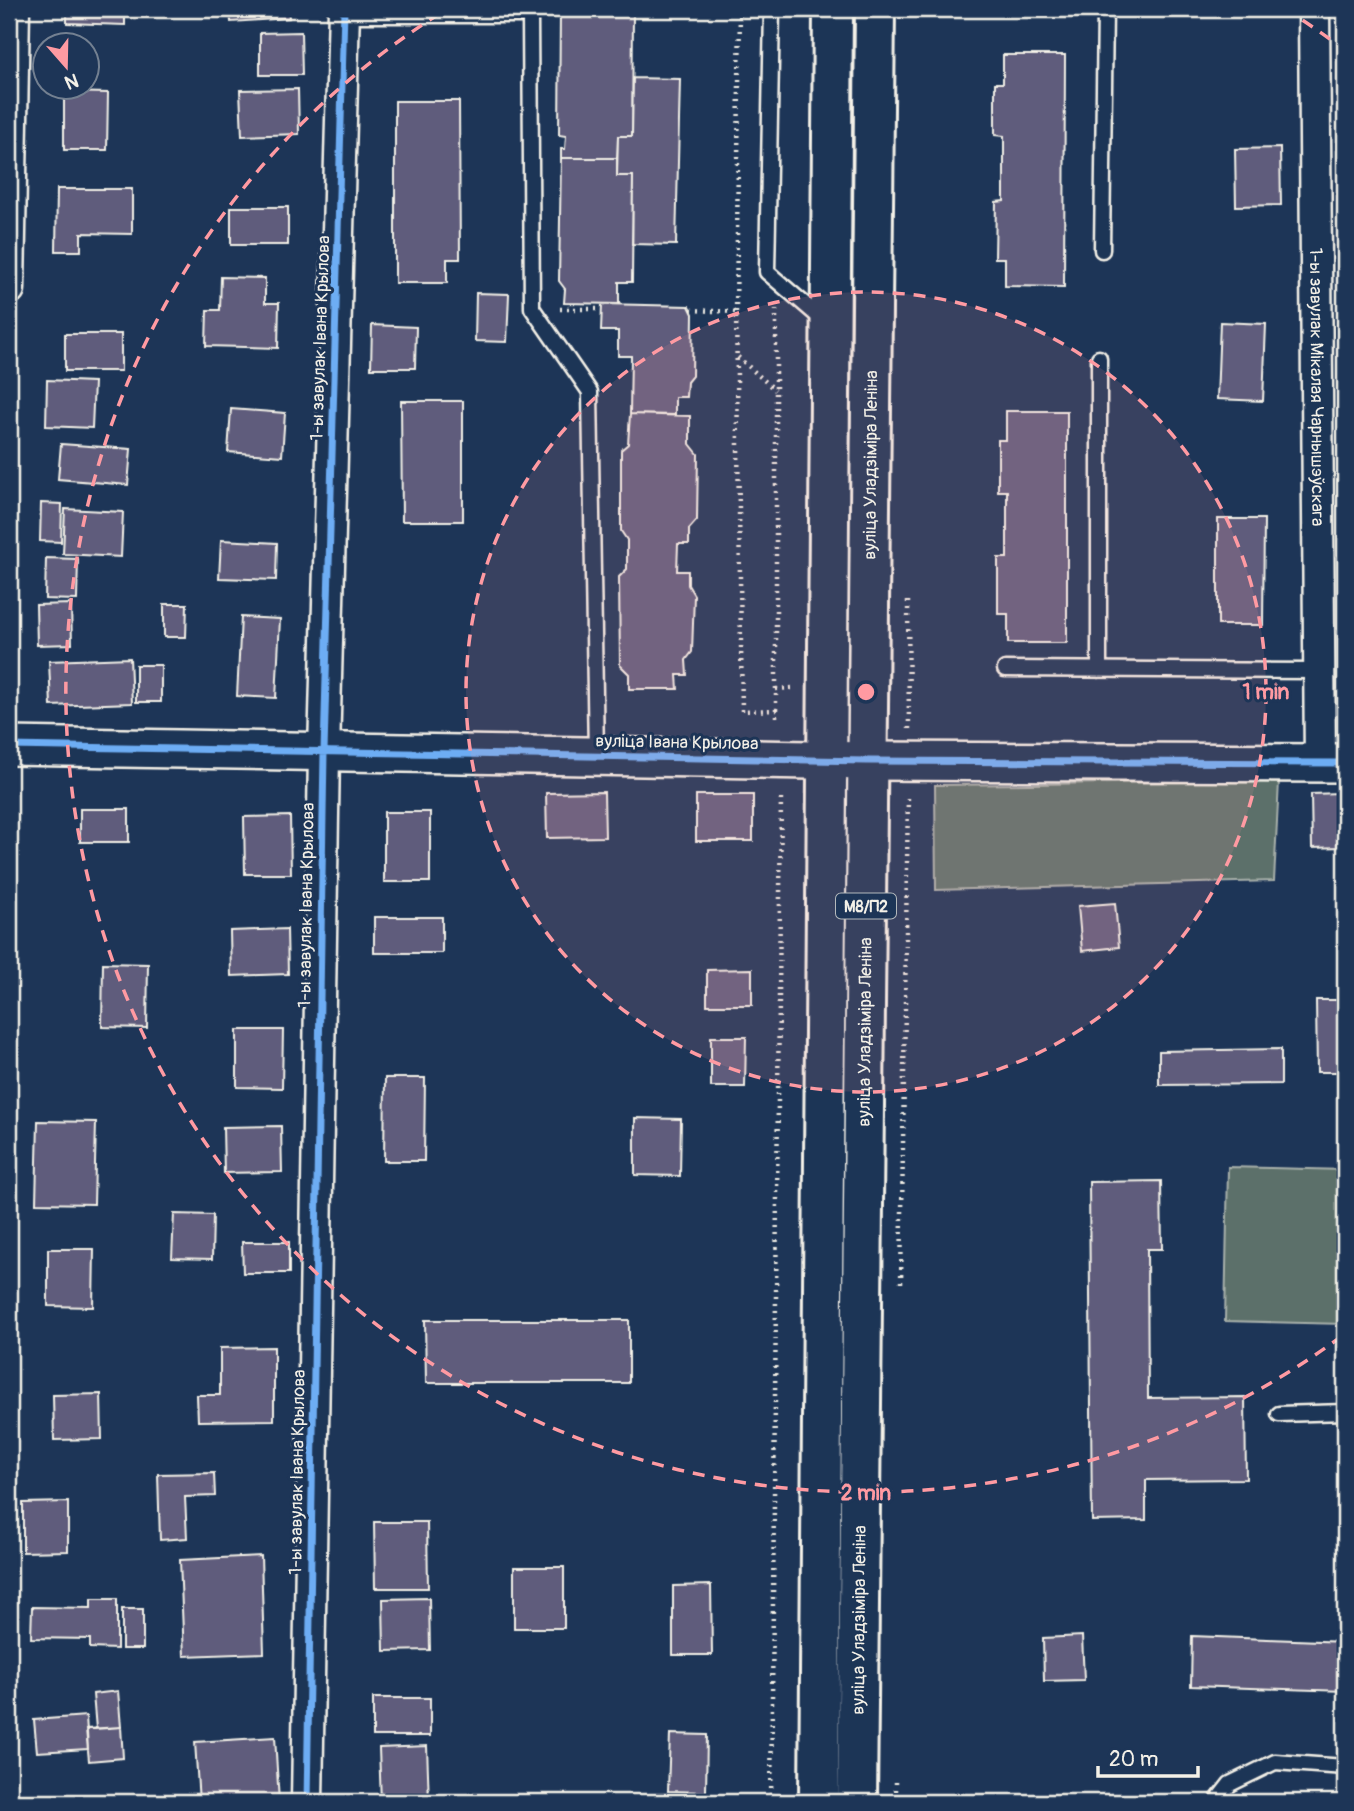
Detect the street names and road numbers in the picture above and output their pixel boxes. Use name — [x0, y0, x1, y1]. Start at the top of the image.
street label: 1-ы завулак Івана Крылова — [305, 235, 336, 441]
street label: 1-ы завулак Мікалая Чарнышэўскага — [1304, 248, 1329, 526]
street label: вуліца Уладзіміра Леніна — [858, 370, 883, 560]
street label: вуліца Івана Крылова — [595, 730, 759, 755]
street label: 1-ы завулак Івана Крылова — [293, 802, 320, 1008]
road number: М8/П2 — [836, 893, 896, 918]
street label: вуліца Уладзіміра Леніна — [853, 937, 878, 1127]
street label: 1-ы завулак Івана Крылова — [284, 1369, 311, 1575]
street label: вуліца Уладзіміра Леніна — [847, 1525, 872, 1715]

